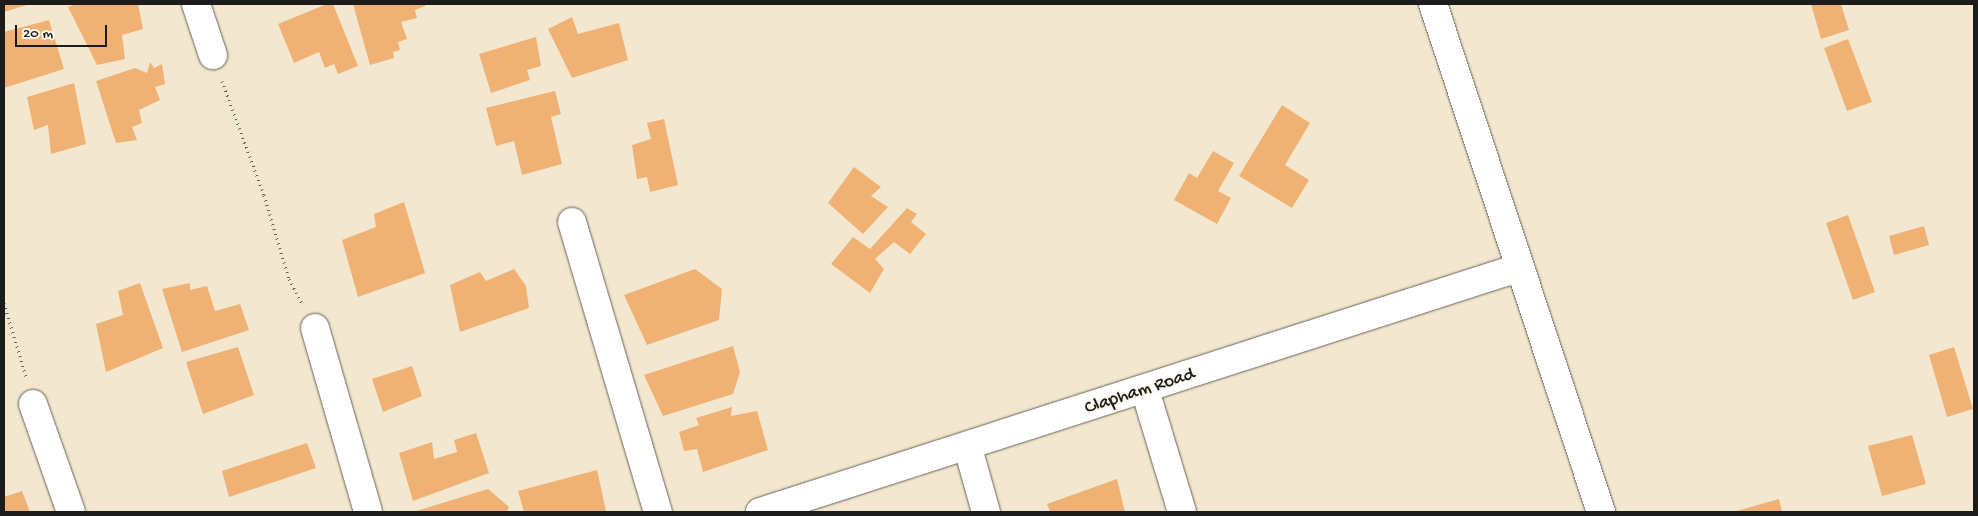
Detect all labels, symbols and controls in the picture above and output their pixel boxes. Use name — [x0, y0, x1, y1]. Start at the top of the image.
scale bar — [18, 15, 110, 47]
text: 20 m — [23, 25, 53, 43]
street label: Clapham Road — [1082, 363, 1198, 421]

